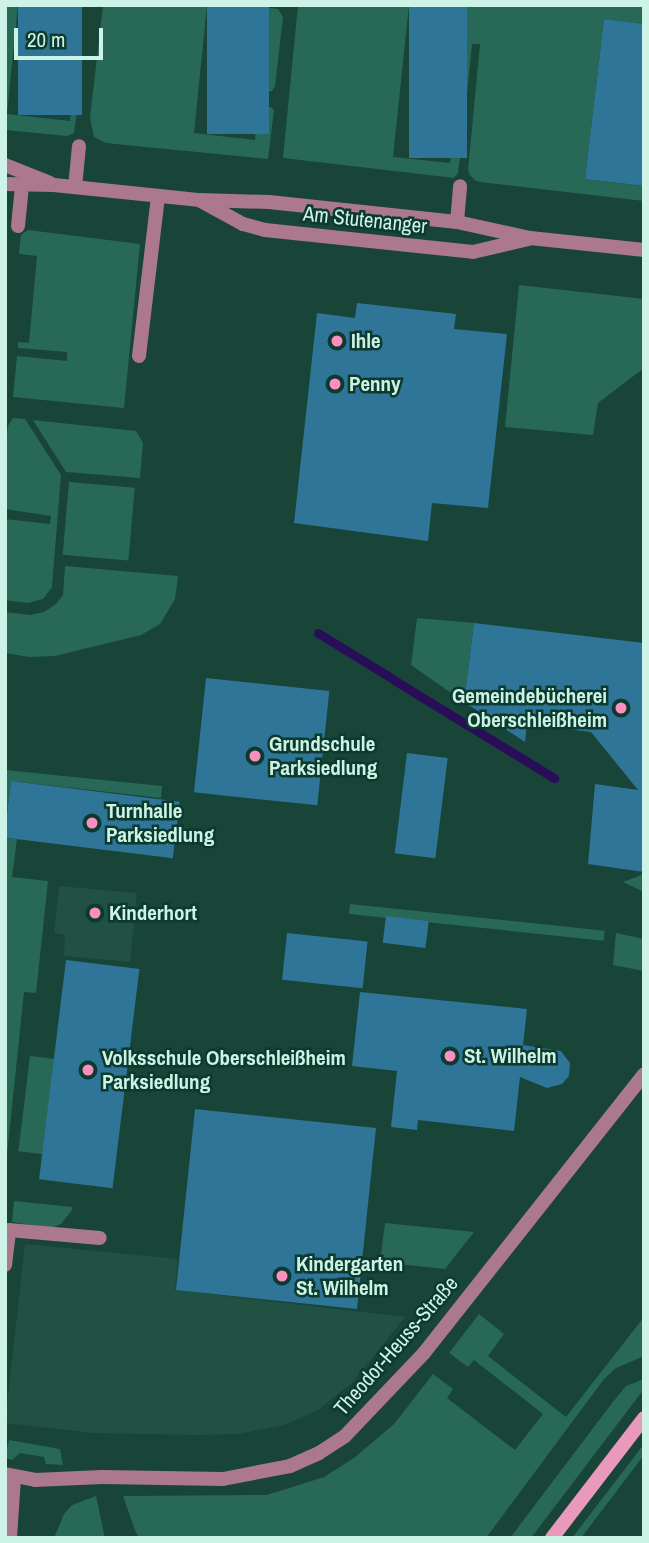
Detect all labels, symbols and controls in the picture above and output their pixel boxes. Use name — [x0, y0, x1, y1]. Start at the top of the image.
scale bar — [18, 14, 107, 58]
text: 20 m — [27, 25, 65, 54]
street label: Am Stutenanger — [302, 201, 428, 239]
place label: Ihle — [351, 328, 381, 354]
marker: Ihle — [329, 333, 345, 349]
place label: Penny — [349, 371, 401, 397]
marker: Penny — [327, 376, 343, 392]
place label: Gemeindebücherei Oberschleißheim — [452, 683, 607, 733]
marker: Gemeindebücherei Oberschleißheim — [613, 700, 629, 716]
place label: Grundschule Parksiedlung — [269, 731, 377, 781]
marker: Grundschule Parksiedlung — [247, 748, 263, 764]
place label: Turnhalle Parksiedlung — [106, 798, 214, 848]
marker: Turnhalle Parksiedlung — [84, 815, 100, 831]
place label: Kinderhort — [109, 900, 197, 926]
marker: Kinderhort — [87, 905, 103, 921]
place label: St. Wilhelm — [464, 1043, 557, 1069]
place label: Volksschule Oberschleißheim Parksiedlung — [102, 1045, 346, 1095]
marker: St. Wilhelm — [442, 1048, 458, 1064]
marker: Volksschule Oberschleißheim Parksiedlung — [80, 1062, 96, 1078]
place label: Kindergarten St. Wilhelm — [296, 1251, 403, 1301]
marker: Kindergarten St. Wilhelm — [274, 1268, 290, 1284]
street label: Theodor-Heuss-Straße — [329, 1271, 463, 1421]

